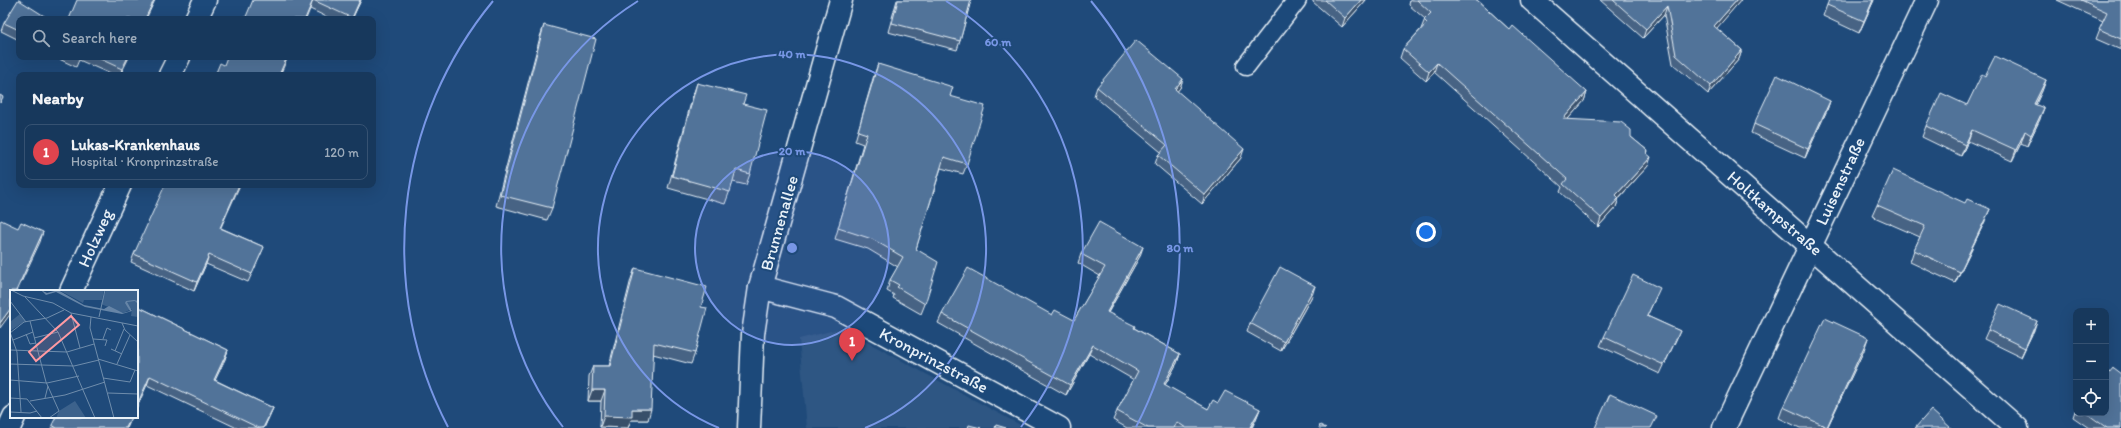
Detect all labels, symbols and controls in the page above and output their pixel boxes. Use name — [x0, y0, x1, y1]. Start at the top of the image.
search box — [16, 16, 376, 60]
icon: search — [30, 27, 52, 49]
text: Search here — [62, 29, 137, 47]
text: 60 m — [985, 35, 1012, 49]
text: 40 m — [778, 47, 807, 61]
text: Nearby — [32, 88, 84, 108]
street label: Luisenstraße — [1811, 134, 1869, 228]
text: Lukas-Krankenhaus — [71, 136, 200, 154]
text: 20 m — [779, 144, 806, 158]
text: 1 — [43, 145, 49, 160]
text: 120 m — [324, 145, 359, 160]
text: Hospital · Kronprinzstraße — [71, 154, 218, 169]
street label: Holtkampstraße — [1723, 166, 1827, 260]
street label: Brunnenallee — [756, 173, 802, 273]
street label: Holzweg — [73, 206, 117, 270]
your location — [1416, 222, 1436, 242]
centre of rings — [785, 241, 799, 255]
text: 80 m — [1167, 241, 1194, 255]
inset map — [10, 290, 138, 418]
map controls — [2073, 308, 2109, 416]
button: + — [2073, 308, 2109, 344]
street label: Kronprinzstraße — [876, 323, 992, 397]
pin: 1 — [839, 328, 865, 361]
button: − — [2073, 344, 2109, 380]
button: locate — [2073, 380, 2109, 416]

